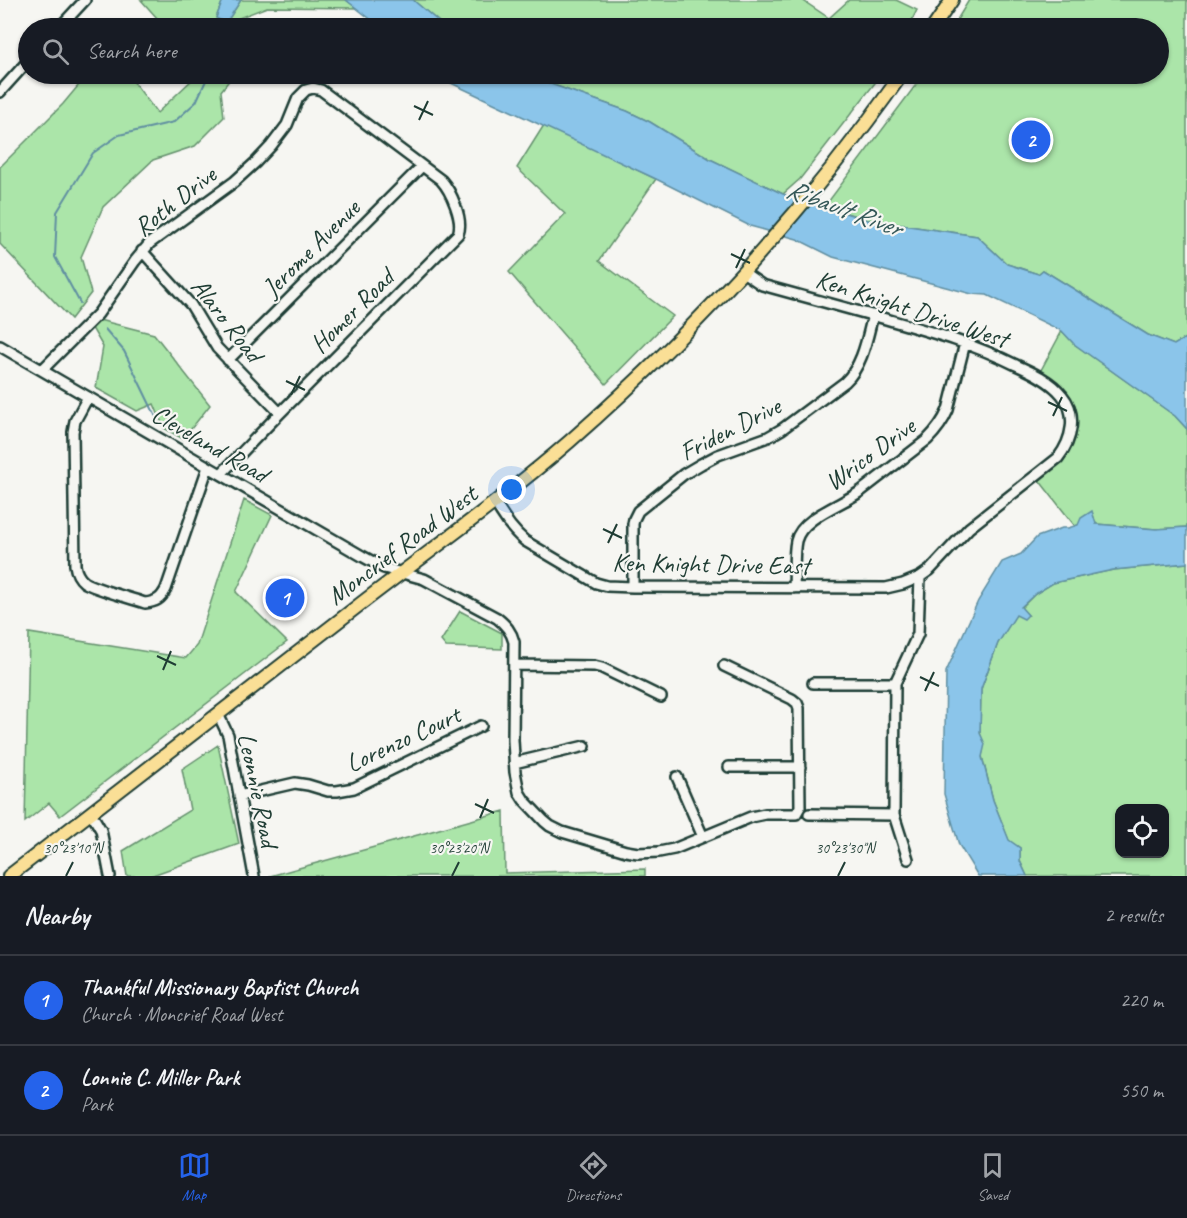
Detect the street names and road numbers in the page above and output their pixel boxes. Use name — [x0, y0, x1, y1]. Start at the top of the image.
street label: Roth Drive — [127, 158, 224, 244]
street label: Jerome Avenue — [254, 191, 368, 305]
street label: Homer Road — [303, 259, 404, 360]
street label: Ken Knight Drive West — [812, 262, 1015, 357]
street label: Alaro Road — [184, 271, 273, 372]
street label: Friden Drive — [674, 388, 788, 468]
street label: Cleveland Road — [146, 397, 277, 492]
street label: Wrico Drive — [818, 409, 924, 498]
street label: Moncrief Road West — [320, 476, 486, 612]
street label: Ken Knight Drive East — [612, 546, 813, 582]
street label: Lorenzo Court — [341, 697, 468, 780]
street label: Leonnie Road — [230, 730, 287, 854]

